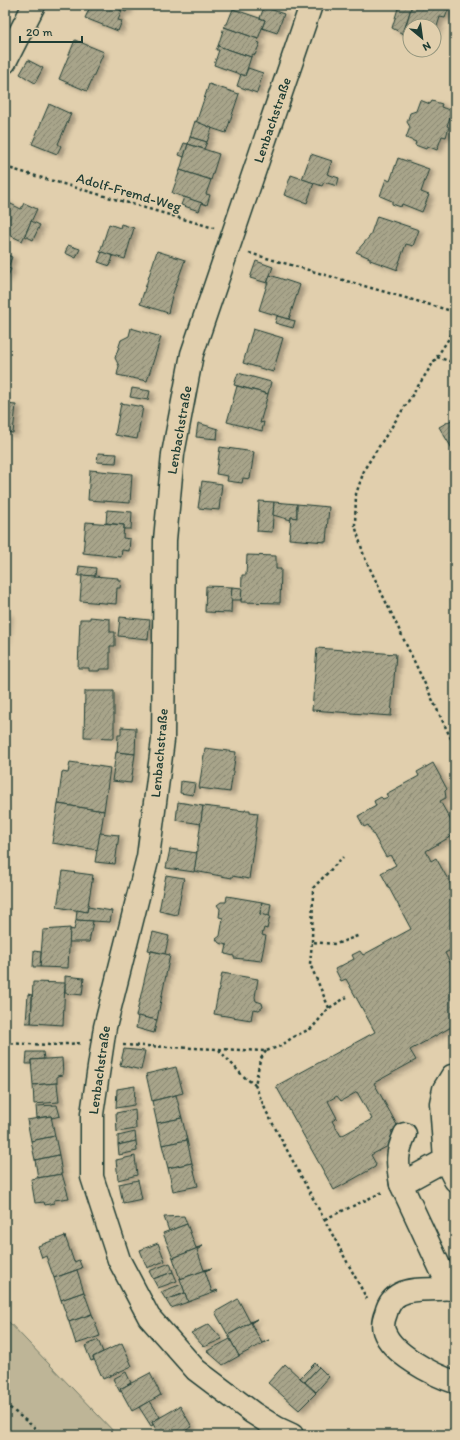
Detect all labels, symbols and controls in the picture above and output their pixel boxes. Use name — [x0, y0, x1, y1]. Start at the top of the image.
scale bar — [20, 18, 82, 44]
north arrow — [402, 18, 442, 58]
text: 20 m — [26, 25, 53, 39]
text: N — [420, 39, 433, 54]
street label: Lenbachstraße — [250, 75, 295, 165]
street label: Adolf-Fremd-Weg — [74, 169, 184, 216]
street label: Lenbachstraße — [163, 384, 196, 476]
street label: Lenbachstraße — [147, 707, 172, 798]
street label: Lenbachstraße — [85, 1024, 114, 1116]

